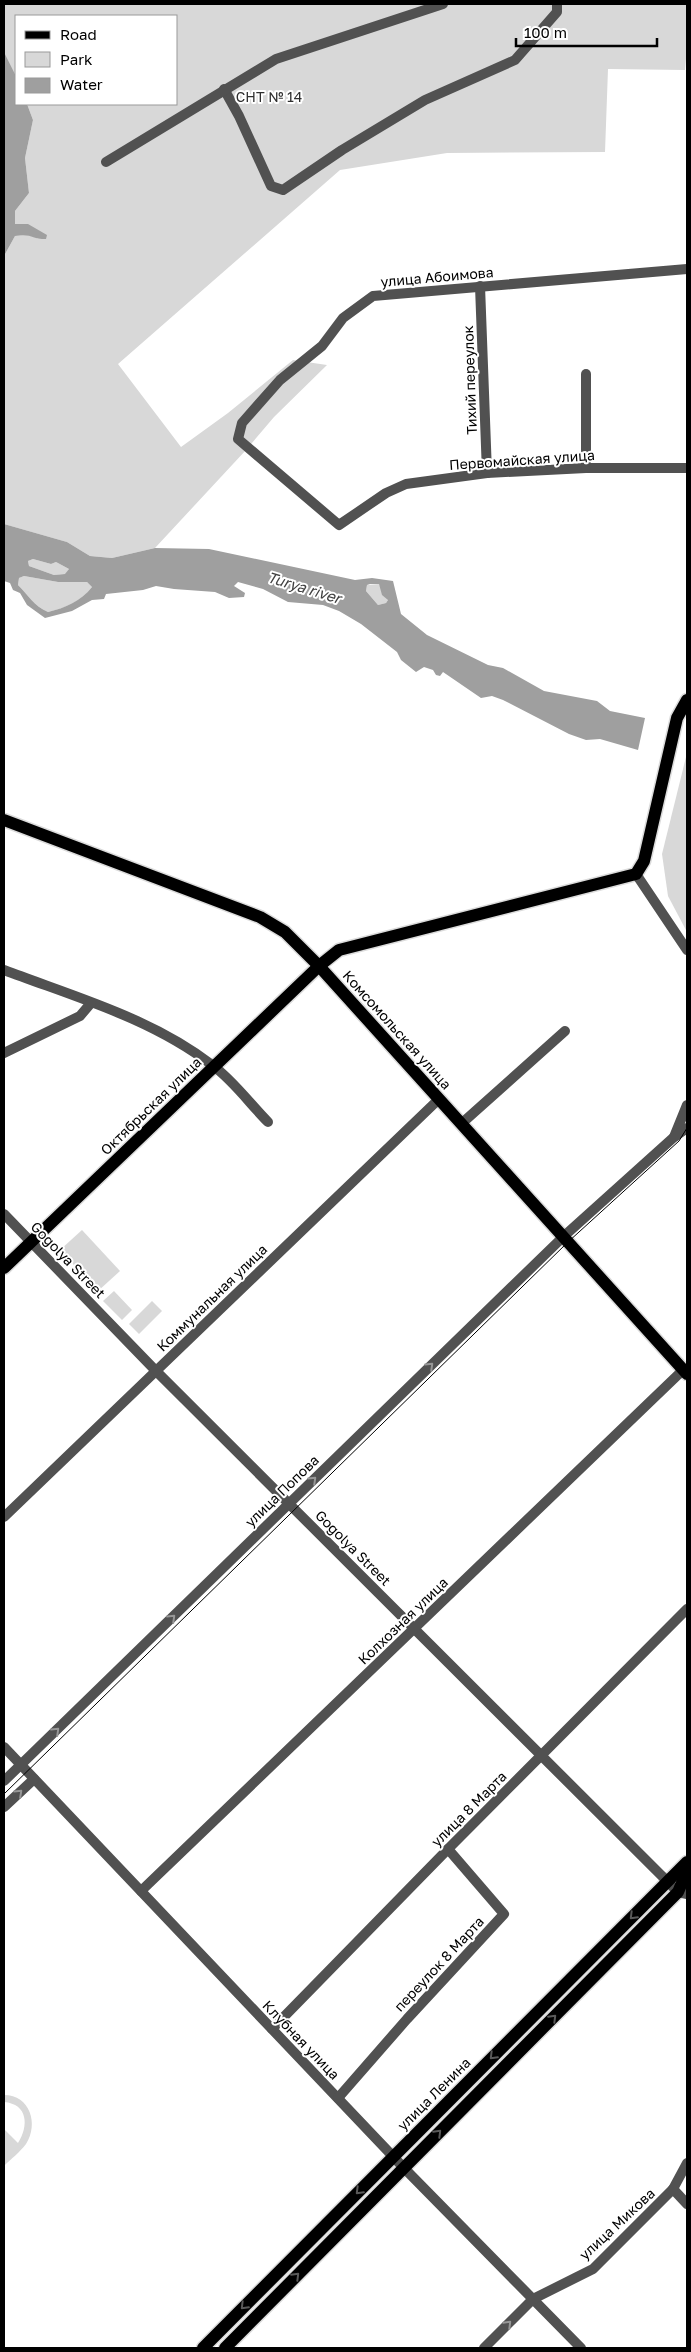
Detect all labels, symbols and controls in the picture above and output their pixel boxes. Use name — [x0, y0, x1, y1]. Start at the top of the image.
legend — [15, 15, 178, 105]
scale bar — [516, 15, 657, 47]
text: 100 m — [524, 23, 567, 41]
text: Road — [60, 25, 97, 43]
text: Park — [60, 50, 93, 68]
text: Water — [60, 75, 103, 93]
park label: СНТ № 14 — [236, 88, 302, 105]
street label: улица Абоимова — [380, 263, 494, 290]
street label: Тихий переулок — [459, 325, 480, 435]
street label: Первомайская улица — [449, 446, 595, 473]
water label: Turya river — [265, 567, 345, 608]
street label: Комсомольская улица — [340, 967, 455, 1093]
street label: Октябрьская улица — [97, 1053, 205, 1158]
street label: Gogolya Street — [28, 1218, 109, 1301]
street label: Коммунальная улица — [153, 1241, 270, 1355]
one-way arrow — [424, 1363, 433, 1372]
street label: улица Попова — [241, 1451, 322, 1530]
one-way arrow — [308, 1477, 317, 1486]
street label: Gogolya Street — [312, 1506, 395, 1589]
street label: Колхозная улица — [354, 1574, 451, 1668]
one-way arrow — [166, 1615, 175, 1624]
one-way arrow — [50, 1728, 59, 1737]
street label: улица 8 Марта — [427, 1767, 510, 1850]
one-way arrow — [13, 1790, 22, 1799]
one-way arrow — [630, 1911, 639, 1920]
street label: переулок 8 Марта — [390, 1913, 487, 2015]
street label: Клубная улица — [259, 1997, 343, 2083]
one-way arrow — [547, 2015, 556, 2024]
one-way arrow — [490, 2051, 499, 2060]
street label: улица Ленина — [394, 2054, 474, 2134]
one-way arrow — [432, 2130, 441, 2139]
street label: улица Микова — [575, 2184, 658, 2263]
one-way arrow — [356, 2185, 365, 2194]
one-way arrow — [290, 2273, 299, 2282]
one-way arrow — [241, 2300, 250, 2309]
one-way arrow — [502, 2320, 511, 2329]

